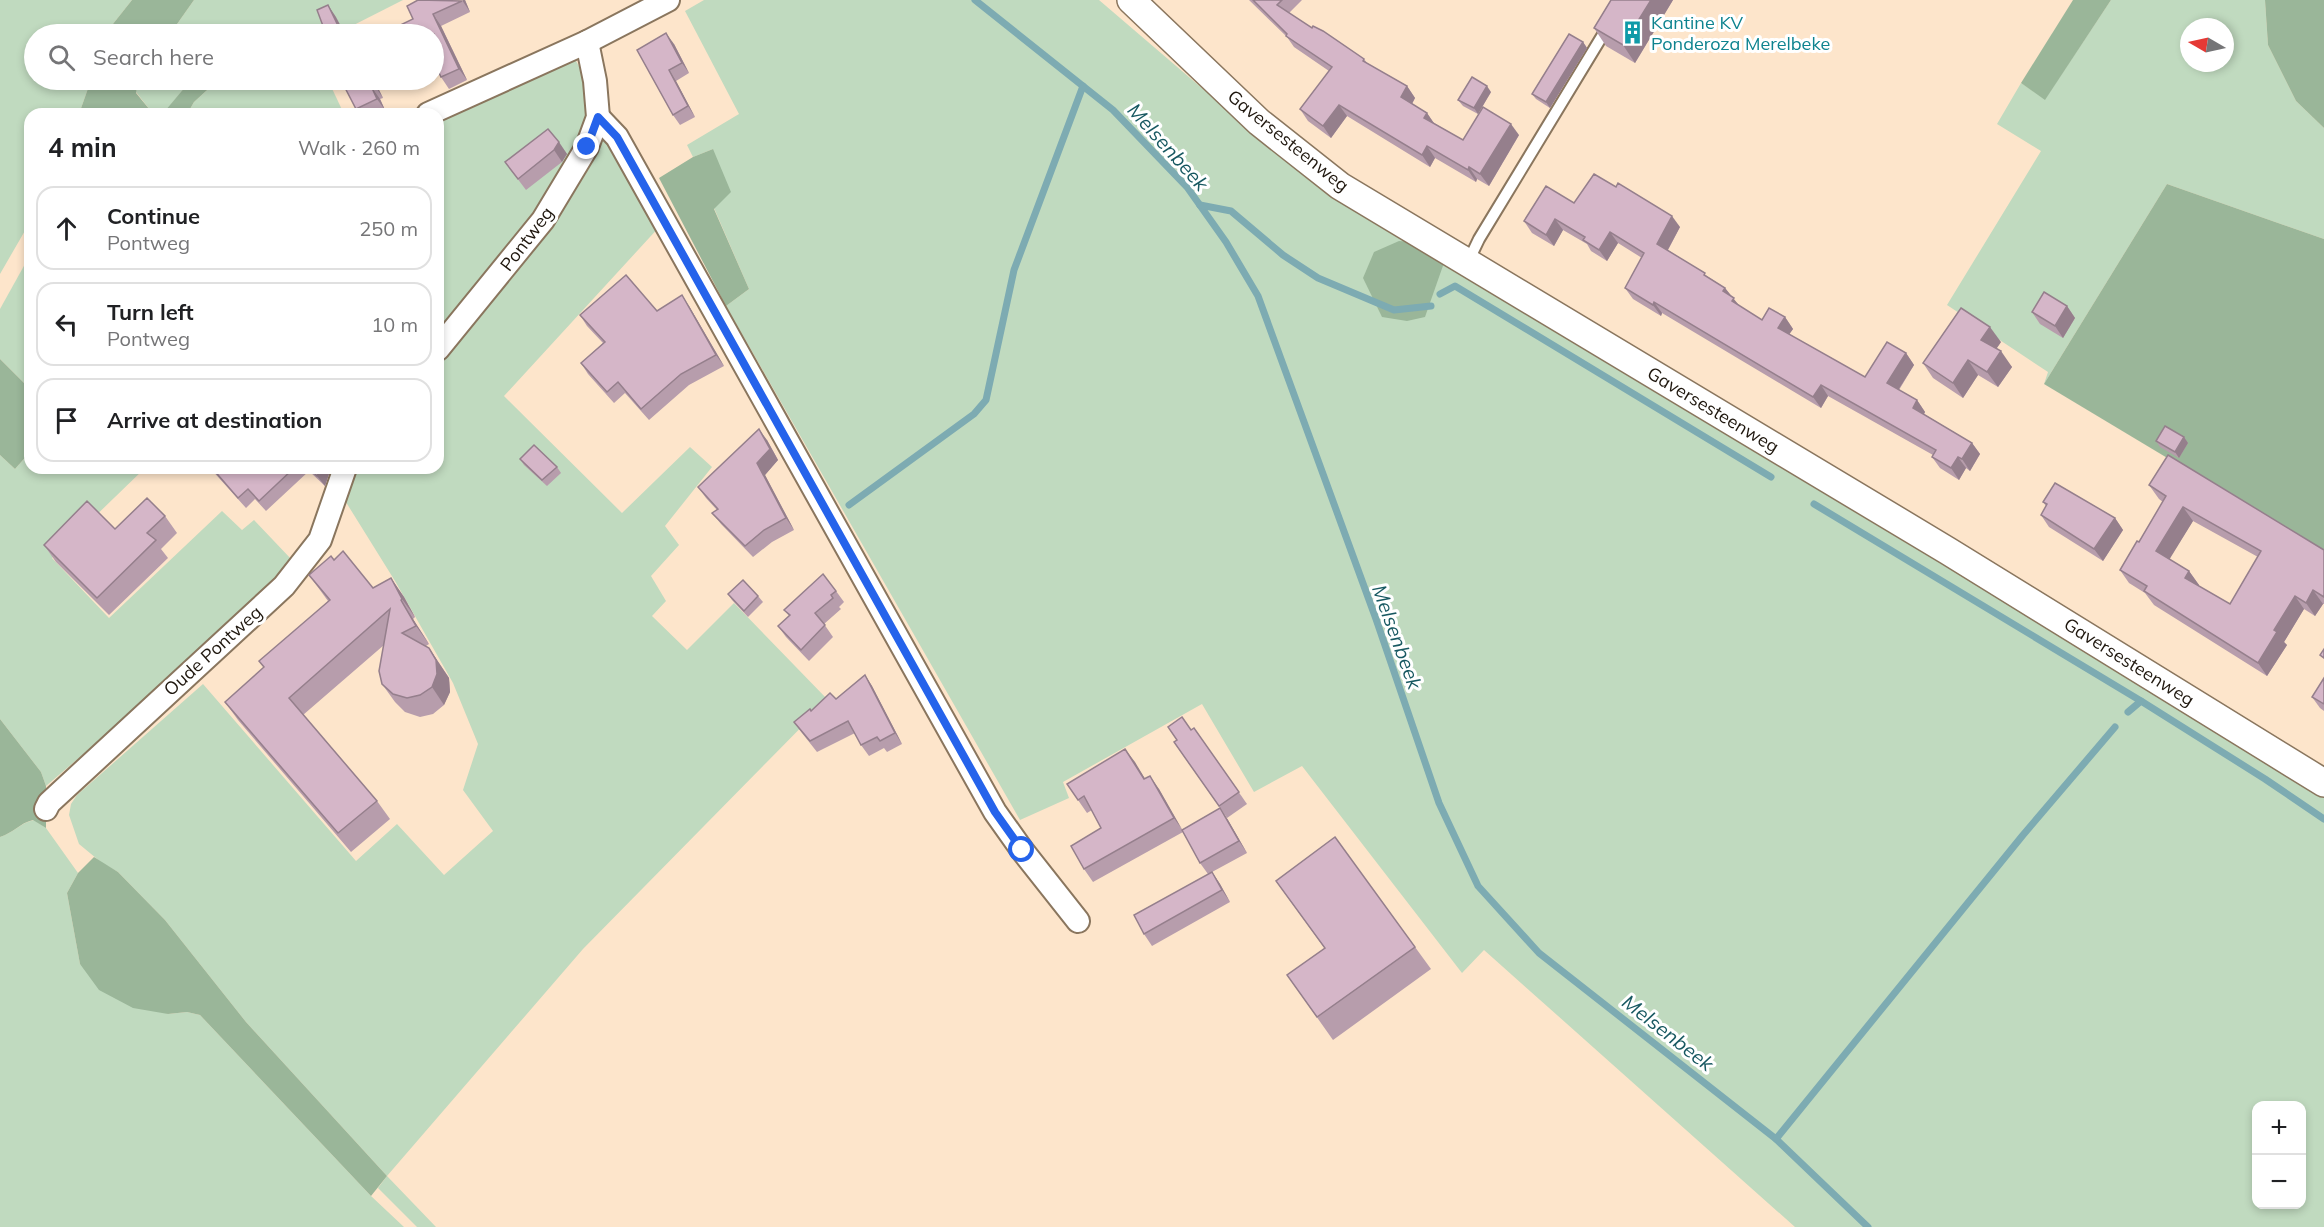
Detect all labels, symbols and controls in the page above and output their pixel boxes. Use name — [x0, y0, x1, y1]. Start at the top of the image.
place label: Kantine KV Ponderoza Merelbeke — [1651, 11, 1830, 55]
north arrow — [2180, 18, 2234, 72]
building icon: Kantine KV Ponderoza Merelbeke — [1620, 20, 1646, 46]
search box — [24, 24, 444, 90]
icon: search — [45, 41, 78, 74]
text: Search here — [93, 43, 214, 71]
street label: Gaversesteenweg — [1223, 85, 1354, 197]
water label: Melsenbeek — [1122, 98, 1215, 196]
text: 4 min — [48, 131, 117, 164]
route end — [573, 133, 599, 159]
text: Walk · 260 m — [298, 135, 420, 160]
text: Continue — [107, 202, 200, 230]
street label: Pontweg — [495, 202, 558, 275]
icon: ahead — [50, 212, 83, 245]
text: 250 m — [359, 216, 418, 241]
text: Pontweg — [107, 230, 190, 255]
text: Turn left — [107, 298, 194, 326]
icon: left — [50, 308, 83, 341]
text: 10 m — [371, 312, 418, 337]
text: Pontweg — [107, 326, 190, 351]
street label: Gaversesteenweg — [1643, 361, 1783, 458]
icon: arrive — [50, 404, 83, 437]
text: Arrive at destination — [107, 406, 322, 434]
water label: Melsenbeek — [1367, 581, 1428, 693]
street label: Oude Pontweg — [159, 600, 267, 701]
street label: Gaversesteenweg — [2060, 612, 2199, 711]
route start — [1008, 836, 1034, 862]
water label: Melsenbeek — [1618, 989, 1720, 1077]
map controls — [2252, 1101, 2306, 1209]
button: + — [2252, 1101, 2306, 1155]
button: − — [2252, 1155, 2306, 1209]

